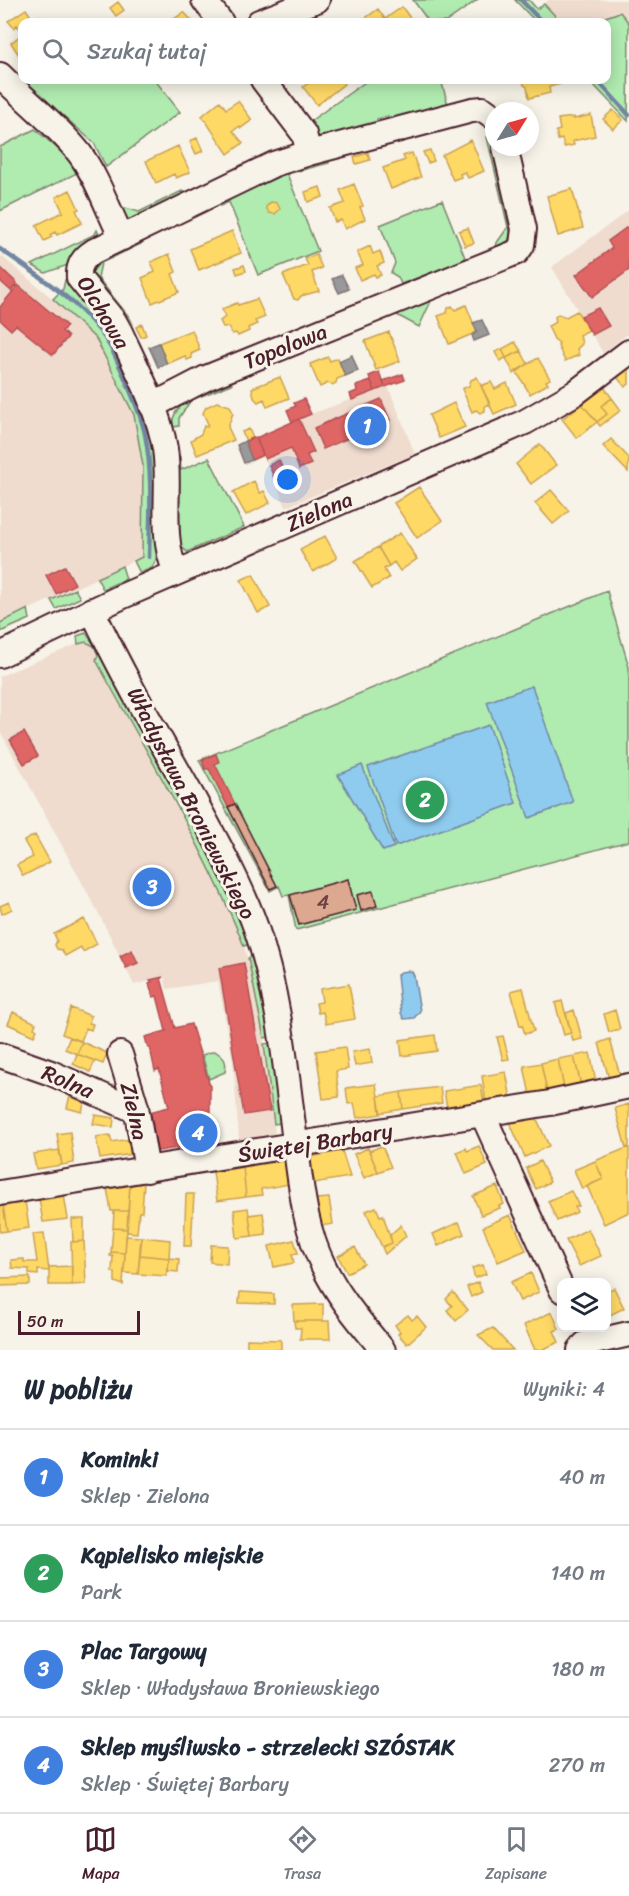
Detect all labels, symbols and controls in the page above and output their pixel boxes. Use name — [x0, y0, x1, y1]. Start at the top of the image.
search box — [18, 18, 611, 84]
text: Szukaj tutaj — [87, 32, 206, 71]
icon: search — [39, 35, 72, 68]
north arrow — [485, 102, 539, 156]
street label: Olchowa — [66, 268, 141, 358]
street label: Topolowa — [237, 312, 333, 381]
pin: 1 — [348, 404, 386, 448]
your location — [273, 465, 302, 494]
street label: Zielona — [280, 480, 359, 543]
street label: Władysława Broniewskiego — [116, 680, 267, 926]
pin: 2 — [406, 778, 444, 822]
pin: 3 — [132, 864, 172, 910]
house number: 4 — [317, 885, 329, 920]
street label: Rolna — [35, 1053, 101, 1110]
street label: Zielna — [109, 1078, 160, 1144]
pin: 4 — [178, 1110, 218, 1156]
street label: Świętej Barbary — [235, 1111, 396, 1174]
map controls — [557, 1278, 611, 1332]
button: layers — [557, 1278, 611, 1332]
text: 50 m — [27, 1307, 63, 1336]
scale bar — [18, 1308, 140, 1336]
text: W pobliżu — [24, 1366, 133, 1412]
text: Wyniki: 4 — [523, 1372, 605, 1407]
text: Kominki — [81, 1440, 158, 1479]
text: 1 — [39, 1460, 48, 1495]
text: 40 m — [559, 1460, 605, 1495]
text: Sklep · Zielona — [81, 1479, 210, 1514]
text: Kąpielisko miejskie — [81, 1536, 264, 1575]
text: 2 — [38, 1556, 49, 1591]
text: 140 m — [551, 1556, 605, 1591]
text: Park — [81, 1575, 122, 1610]
text: Plac Targowy — [81, 1632, 207, 1671]
text: 3 — [38, 1652, 49, 1687]
text: 180 m — [551, 1652, 605, 1687]
text: Sklep · Władysława Broniewskiego — [81, 1671, 380, 1706]
text: Sklep myśliwsko - strzelecki SZÓSTAK — [81, 1728, 454, 1767]
text: 4 — [37, 1748, 50, 1783]
text: 270 m — [549, 1748, 605, 1783]
text: Sklep · Świętej Barbary — [81, 1767, 289, 1802]
tab: Mapa — [82, 1823, 120, 1888]
tab: Trasa — [284, 1823, 321, 1888]
tab: Zapisane — [485, 1823, 547, 1888]

